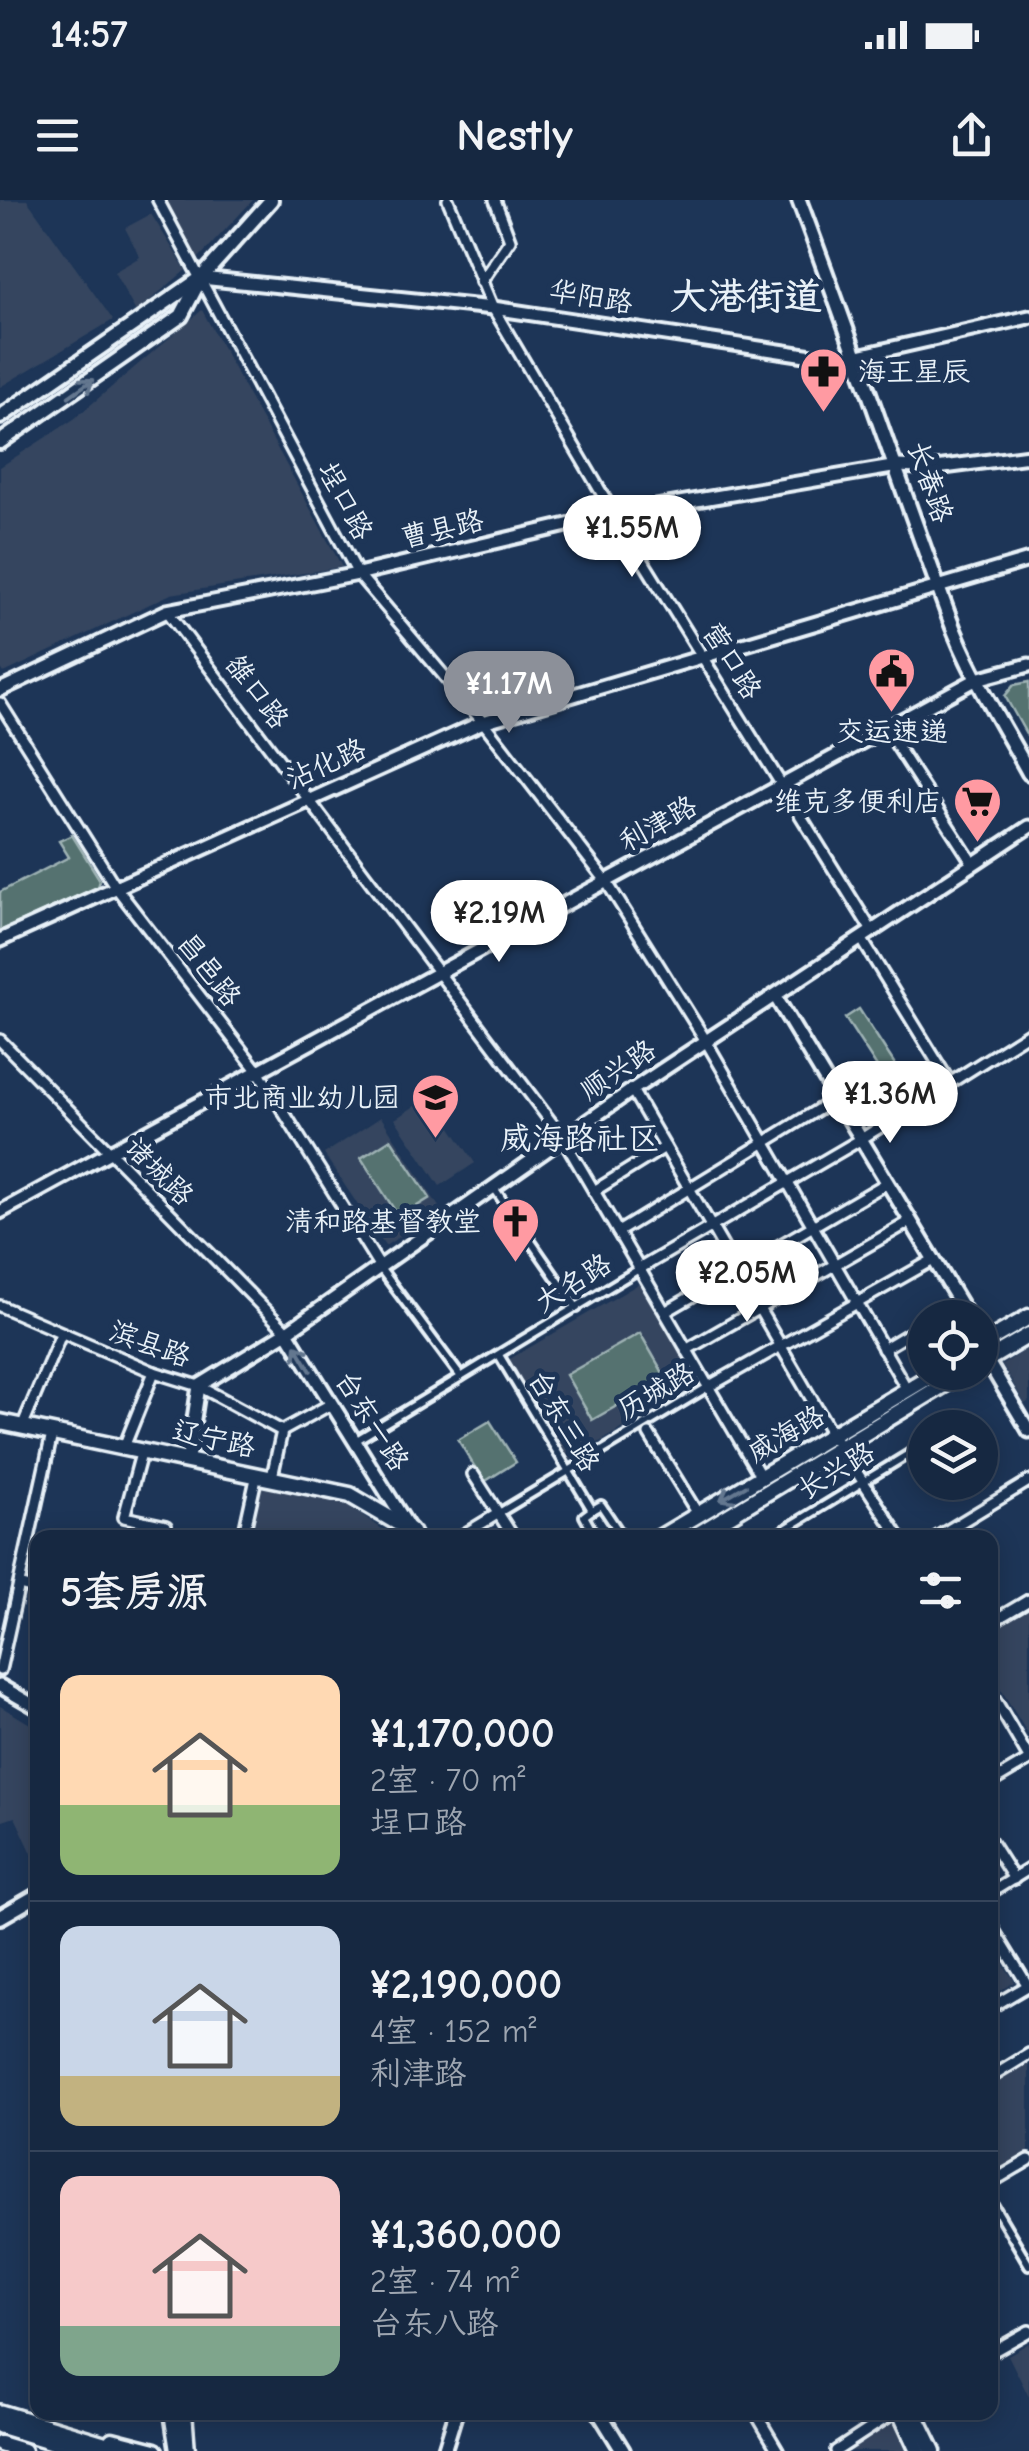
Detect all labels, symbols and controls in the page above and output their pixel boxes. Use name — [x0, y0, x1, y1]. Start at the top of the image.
text: 14:57 — [50, 13, 128, 57]
icon: menu — [30, 108, 85, 163]
icon: share — [944, 108, 999, 163]
text: Nestly — [456, 109, 573, 161]
street label: 华阳路 — [547, 275, 635, 319]
district label: 大港街道 — [670, 275, 822, 319]
pharmacy icon: 海王星辰 — [797, 346, 849, 414]
place label: 海王星辰 — [858, 356, 970, 388]
one-way arrow — [67, 378, 95, 399]
street label: 长春路 — [901, 437, 959, 527]
street label: 埕口路 — [311, 456, 379, 546]
pin: ¥1.55M — [551, 495, 713, 580]
street label: 曹县路 — [397, 504, 487, 554]
text: ¥1.55M — [585, 509, 679, 546]
street label: 营口路 — [696, 617, 768, 705]
public building icon: 交运速递 — [866, 646, 918, 714]
street label: 雒口路 — [219, 649, 295, 735]
pin: ¥1.17M — [428, 651, 590, 736]
text: ¥1.17M — [466, 665, 552, 702]
place label: 交运速递 — [836, 716, 948, 748]
street label: 沾化路 — [281, 732, 371, 796]
supermarket icon: 维克多便利店 — [951, 776, 1003, 844]
place label: 维克多便利店 — [774, 786, 942, 818]
street label: 利津路 — [614, 790, 702, 858]
pin: ¥2.19M — [418, 880, 580, 965]
text: ¥2.19M — [453, 894, 545, 931]
street label: 昌邑路 — [171, 927, 247, 1013]
street label: 顺兴路 — [574, 1033, 662, 1107]
pin: ¥1.36M — [809, 1061, 971, 1146]
school or university icon: 市北商业幼儿园 — [409, 1072, 461, 1140]
text: ¥1.36M — [844, 1075, 936, 1112]
place label: 市北商业幼儿园 — [204, 1082, 400, 1114]
district label: 威海路社区 — [500, 1120, 660, 1157]
street label: 诸城路 — [118, 1130, 200, 1212]
church icon: 清和路基督教堂 — [490, 1196, 542, 1264]
place label: 清和路基督教堂 — [285, 1206, 481, 1238]
pin: ¥2.05M — [666, 1240, 828, 1325]
street label: 大名路 — [529, 1247, 617, 1319]
text: ¥2.05M — [698, 1254, 796, 1291]
map controls — [908, 1300, 998, 1500]
button: locate — [908, 1300, 998, 1390]
street label: 滨县路 — [105, 1315, 195, 1373]
one-way arrow — [293, 1344, 313, 1373]
street label: 历城路 — [612, 1356, 700, 1426]
street label: 台东三路 — [522, 1364, 606, 1478]
street label: 台东一路 — [329, 1365, 415, 1477]
street label: 威海路 — [742, 1399, 830, 1469]
button: layers — [908, 1410, 998, 1500]
street label: 辽宁路 — [170, 1415, 258, 1463]
street label: 长兴路 — [792, 1436, 880, 1506]
one-way arrow — [719, 1484, 748, 1504]
icon: filters — [913, 1563, 968, 1618]
text: 5套房源 — [60, 1568, 208, 1617]
text: ¥1,170,000 — [370, 1709, 555, 1758]
icon: home — [140, 1715, 260, 1835]
text: 2室 · 70 m² — [370, 1762, 526, 1799]
text: 埕口路 — [370, 1804, 466, 1841]
text: ¥2,190,000 — [370, 1960, 562, 2009]
icon: home — [140, 1966, 260, 2086]
text: 4室 · 152 m² — [370, 2013, 536, 2050]
text: 利津路 — [370, 2055, 466, 2092]
text: ¥1,360,000 — [370, 2210, 562, 2259]
icon: home — [140, 2216, 260, 2336]
text: 2室 · 74 m² — [370, 2263, 519, 2300]
text: 台东八路 — [370, 2305, 498, 2342]

